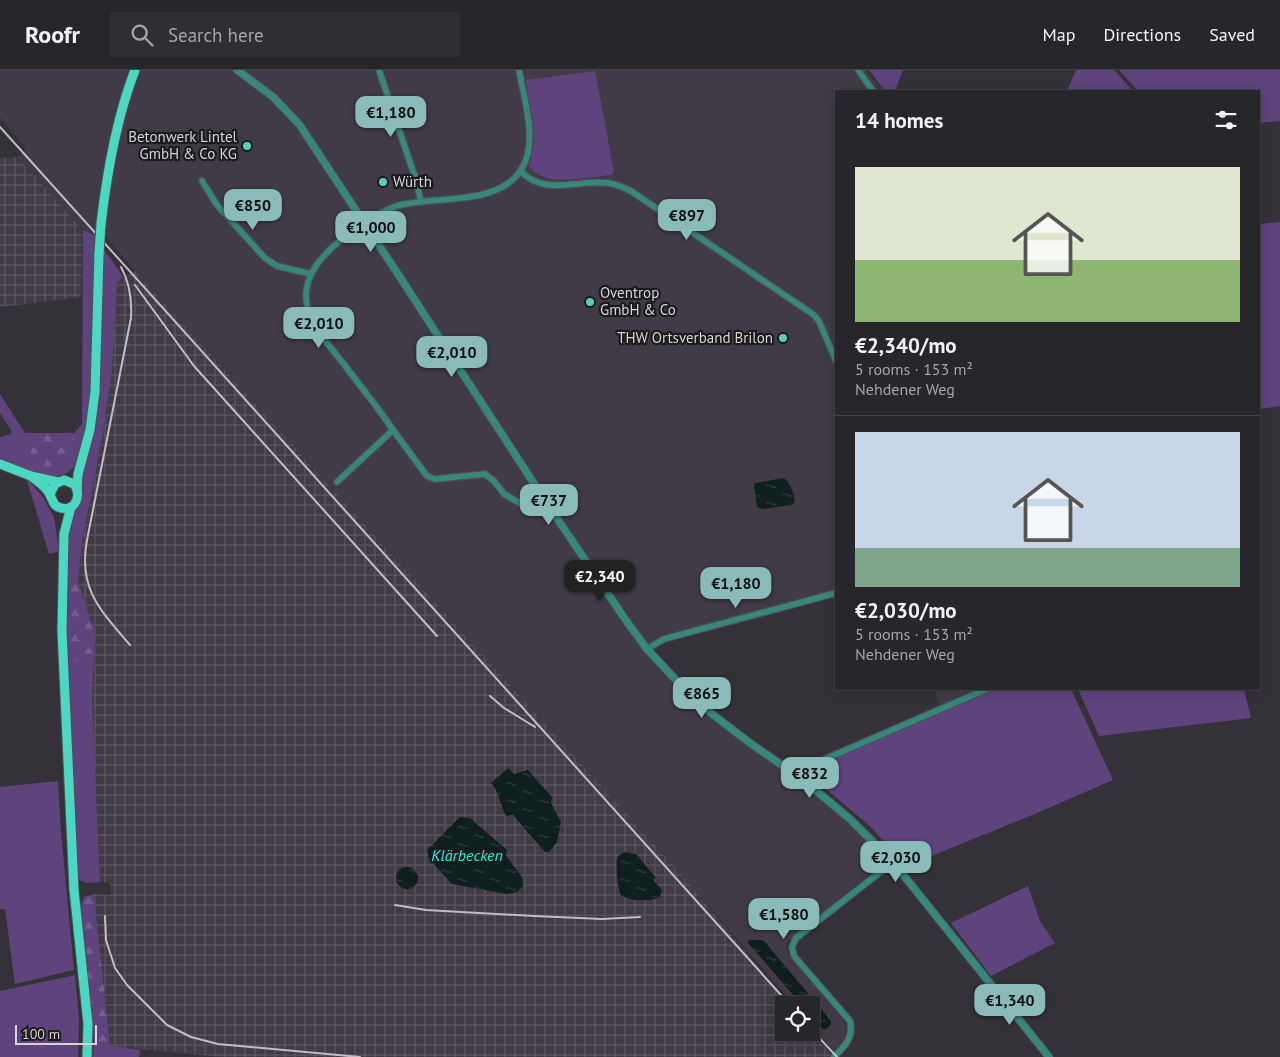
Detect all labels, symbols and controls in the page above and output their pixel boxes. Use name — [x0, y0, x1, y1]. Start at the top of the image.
search box — [110, 12, 460, 57]
text: Roofr — [25, 19, 80, 50]
icon: search — [128, 21, 156, 49]
text: Search here — [168, 23, 264, 47]
text: Map — [1043, 23, 1075, 46]
text: Directions — [1103, 23, 1181, 46]
text: Saved — [1209, 23, 1255, 46]
pin: €1,180 — [350, 96, 432, 138]
text: €1,180 — [366, 102, 416, 122]
icon: filters — [1212, 106, 1240, 134]
text: 14 homes — [855, 107, 943, 134]
place label: Betonwerk Lintel GmbH & Co KG — [128, 127, 238, 163]
marker: Betonwerk Lintel GmbH & Co KG — [241, 140, 253, 152]
place label: Würth — [393, 172, 432, 191]
marker: Würth — [377, 176, 389, 188]
pin: €850 — [223, 189, 283, 231]
text: €850 — [235, 195, 271, 215]
pin: €897 — [657, 198, 717, 241]
icon: home — [1003, 199, 1093, 289]
text: €897 — [669, 205, 705, 225]
pin: €1,000 — [330, 210, 412, 253]
text: €1,000 — [346, 217, 396, 237]
place label: Oventrop GmbH & Co — [600, 283, 676, 319]
marker: Oventrop GmbH & Co — [584, 296, 596, 308]
pin: €2,010 — [278, 306, 360, 349]
text: €2,010 — [294, 313, 344, 333]
place label: THW Ortsverband Brilon — [617, 328, 773, 347]
marker: THW Ortsverband Brilon — [777, 332, 789, 344]
text: €2,340/mo — [855, 332, 957, 359]
pin: €2,010 — [411, 336, 493, 378]
text: €2,010 — [427, 342, 477, 362]
text: 5 rooms · 153 m² — [855, 359, 973, 379]
text: Nehdener Weg — [855, 379, 955, 399]
icon: home — [1003, 465, 1093, 555]
pin: €737 — [519, 484, 579, 526]
text: €737 — [531, 490, 567, 510]
pin: €2,340 — [559, 560, 641, 602]
text: €2,340 — [575, 566, 625, 586]
pin: €1,180 — [695, 566, 777, 609]
text: €1,180 — [711, 573, 761, 593]
text: €2,030/mo — [855, 597, 957, 624]
text: 5 rooms · 153 m² — [855, 624, 973, 644]
text: Nehdener Weg — [855, 644, 955, 664]
pin: €865 — [672, 676, 732, 719]
text: €865 — [684, 683, 720, 703]
pin: €832 — [780, 756, 840, 799]
text: €832 — [792, 763, 828, 783]
pin: €2,030 — [855, 840, 937, 883]
water label: Klärbecken — [431, 845, 503, 865]
text: €2,030 — [871, 847, 921, 867]
pin: €1,580 — [743, 898, 825, 940]
text: €1,580 — [759, 904, 809, 924]
pin: €1,340 — [969, 984, 1051, 1026]
text: €1,340 — [985, 990, 1035, 1010]
map controls — [775, 996, 820, 1041]
button: locate — [775, 996, 820, 1041]
scale bar — [15, 1022, 98, 1045]
text: 100 m — [22, 1025, 60, 1043]

